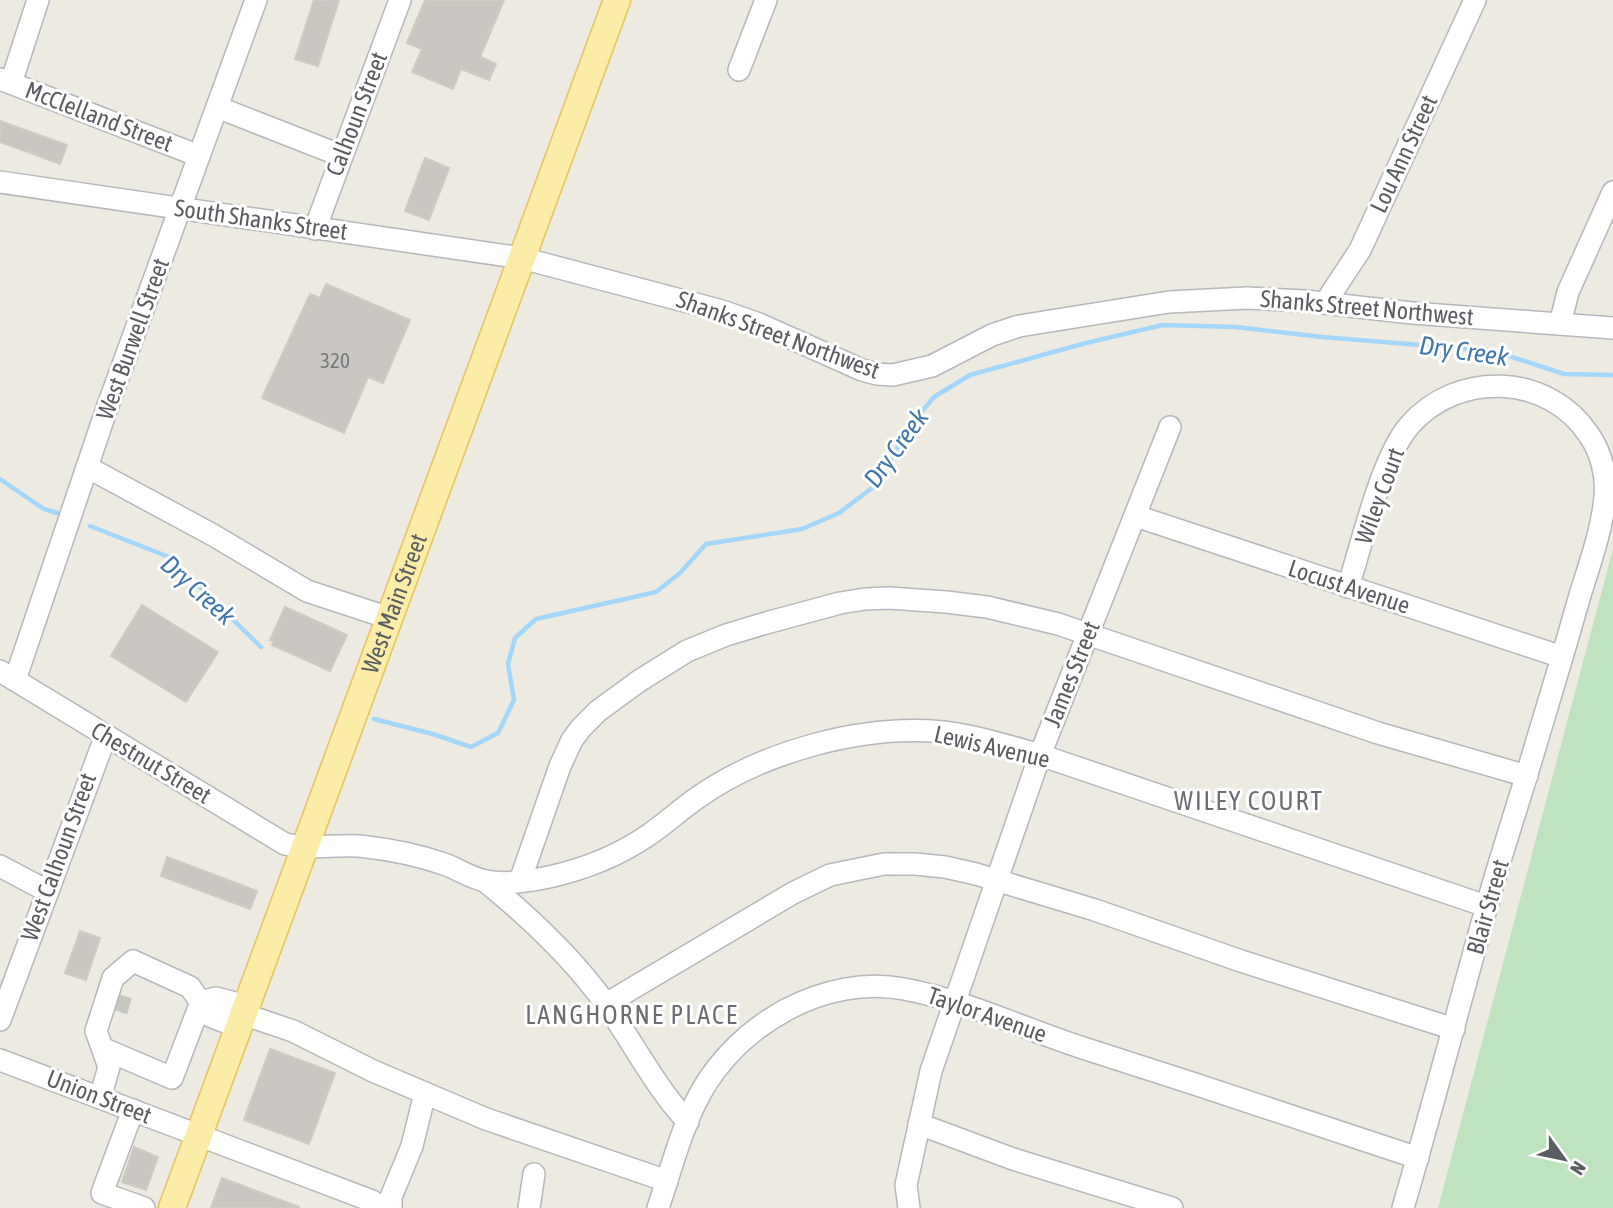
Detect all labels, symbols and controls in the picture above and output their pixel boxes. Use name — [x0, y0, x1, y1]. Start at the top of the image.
street label: Calhoun Street — [321, 48, 393, 180]
street label: McClelland Street — [22, 76, 177, 157]
street label: Lou Ann Street — [1365, 91, 1443, 217]
street label: South Shanks Street — [173, 194, 349, 245]
street label: West Burwell Street — [91, 254, 174, 423]
street label: Shanks Street Northwest — [673, 285, 883, 384]
street label: Shanks Street Northwest — [1259, 285, 1475, 330]
water label: Dry Creek — [1418, 330, 1511, 372]
house number: 320 — [320, 348, 350, 372]
water label: Dry Creek — [858, 402, 935, 493]
street label: Wiley Court — [1350, 444, 1409, 548]
street label: West Main Street — [356, 530, 432, 677]
water label: Dry Creek — [155, 549, 242, 632]
street label: Locust Avenue — [1285, 554, 1413, 619]
street label: James Street — [1038, 617, 1105, 731]
street label: Chestnut Street — [87, 716, 216, 809]
street label: Lewis Avenue — [932, 720, 1053, 773]
street label: West Calhoun Street — [16, 769, 101, 944]
district label: WILEY COURT — [1174, 786, 1324, 816]
street label: Blair Street — [1461, 856, 1514, 957]
street label: Taylor Avenue — [924, 982, 1050, 1047]
district label: LANGHORNE PLACE — [525, 1000, 739, 1030]
street label: Union Street — [43, 1064, 156, 1129]
north arrow — [1529, 1124, 1599, 1194]
text: N — [1566, 1158, 1591, 1179]

